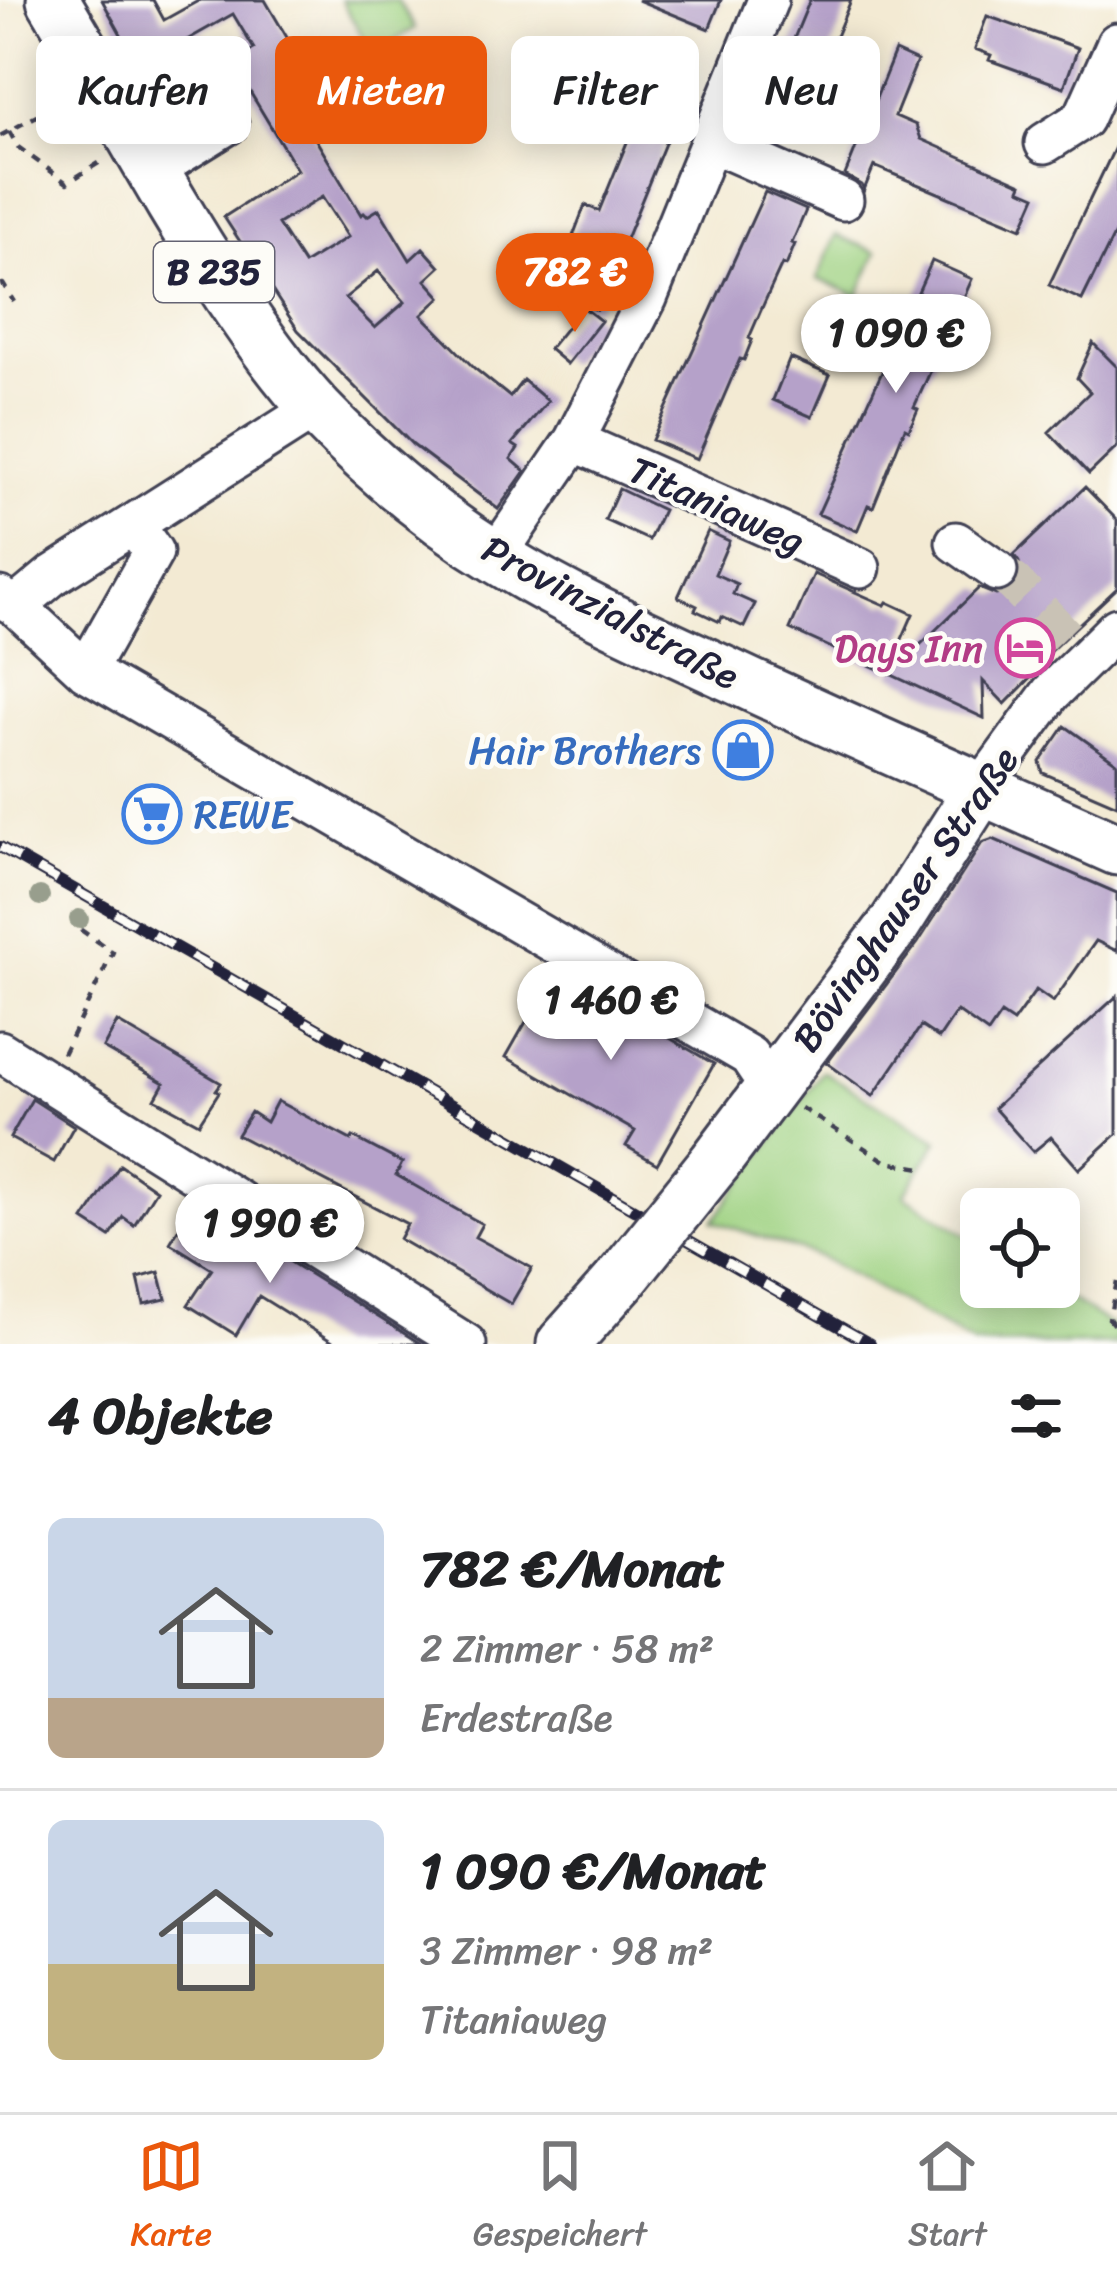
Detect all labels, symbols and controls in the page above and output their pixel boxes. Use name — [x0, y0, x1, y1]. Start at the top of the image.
chip: Kaufen — [36, 36, 251, 144]
chip: Mieten — [275, 36, 487, 144]
chip: Filter — [511, 36, 699, 144]
chip: Neu — [723, 36, 880, 144]
pin: 782 € — [491, 233, 659, 335]
text: 782 € — [523, 237, 627, 306]
road number: B 235 — [154, 242, 274, 302]
pin: 1 090 € — [785, 294, 1007, 396]
text: 1 090 € — [828, 298, 964, 367]
street label: Titaniaweg — [617, 435, 817, 575]
street label: Provinzialstraße — [469, 515, 753, 709]
place label: Days Inn — [834, 614, 983, 683]
hotel icon: Days Inn — [994, 617, 1056, 679]
place label: Hair Brothers — [468, 716, 701, 785]
shop icon: Hair Brothers — [712, 719, 774, 781]
street label: Bövinghauser Straße — [773, 731, 1037, 1067]
place label: REWE — [194, 780, 294, 849]
supermarket icon: REWE — [121, 783, 183, 845]
pin: 1 460 € — [500, 961, 722, 1063]
text: 1 460 € — [544, 965, 678, 1034]
pin: 1 990 € — [159, 1184, 381, 1286]
text: 1 990 € — [202, 1188, 338, 1257]
map controls — [960, 1188, 1080, 1308]
button: locate — [960, 1188, 1080, 1308]
text: 4 Objekte — [48, 1371, 273, 1461]
icon: filters — [1003, 1383, 1069, 1449]
text: 782 €/Monat — [420, 1524, 725, 1614]
icon: home — [144, 1566, 288, 1710]
text: 2 Zimmer · 58 m² — [420, 1614, 714, 1683]
text: Erdestraße — [420, 1683, 613, 1752]
text: 1 090 €/Monat — [420, 1826, 766, 1916]
icon: home — [144, 1868, 288, 2012]
text: 3 Zimmer · 98 m² — [420, 1916, 713, 1985]
text: Titaniaweg — [420, 1985, 607, 2054]
tab: Karte — [131, 2133, 212, 2263]
tab: Gespeichert — [473, 2133, 647, 2263]
tab: Start — [908, 2133, 986, 2263]

